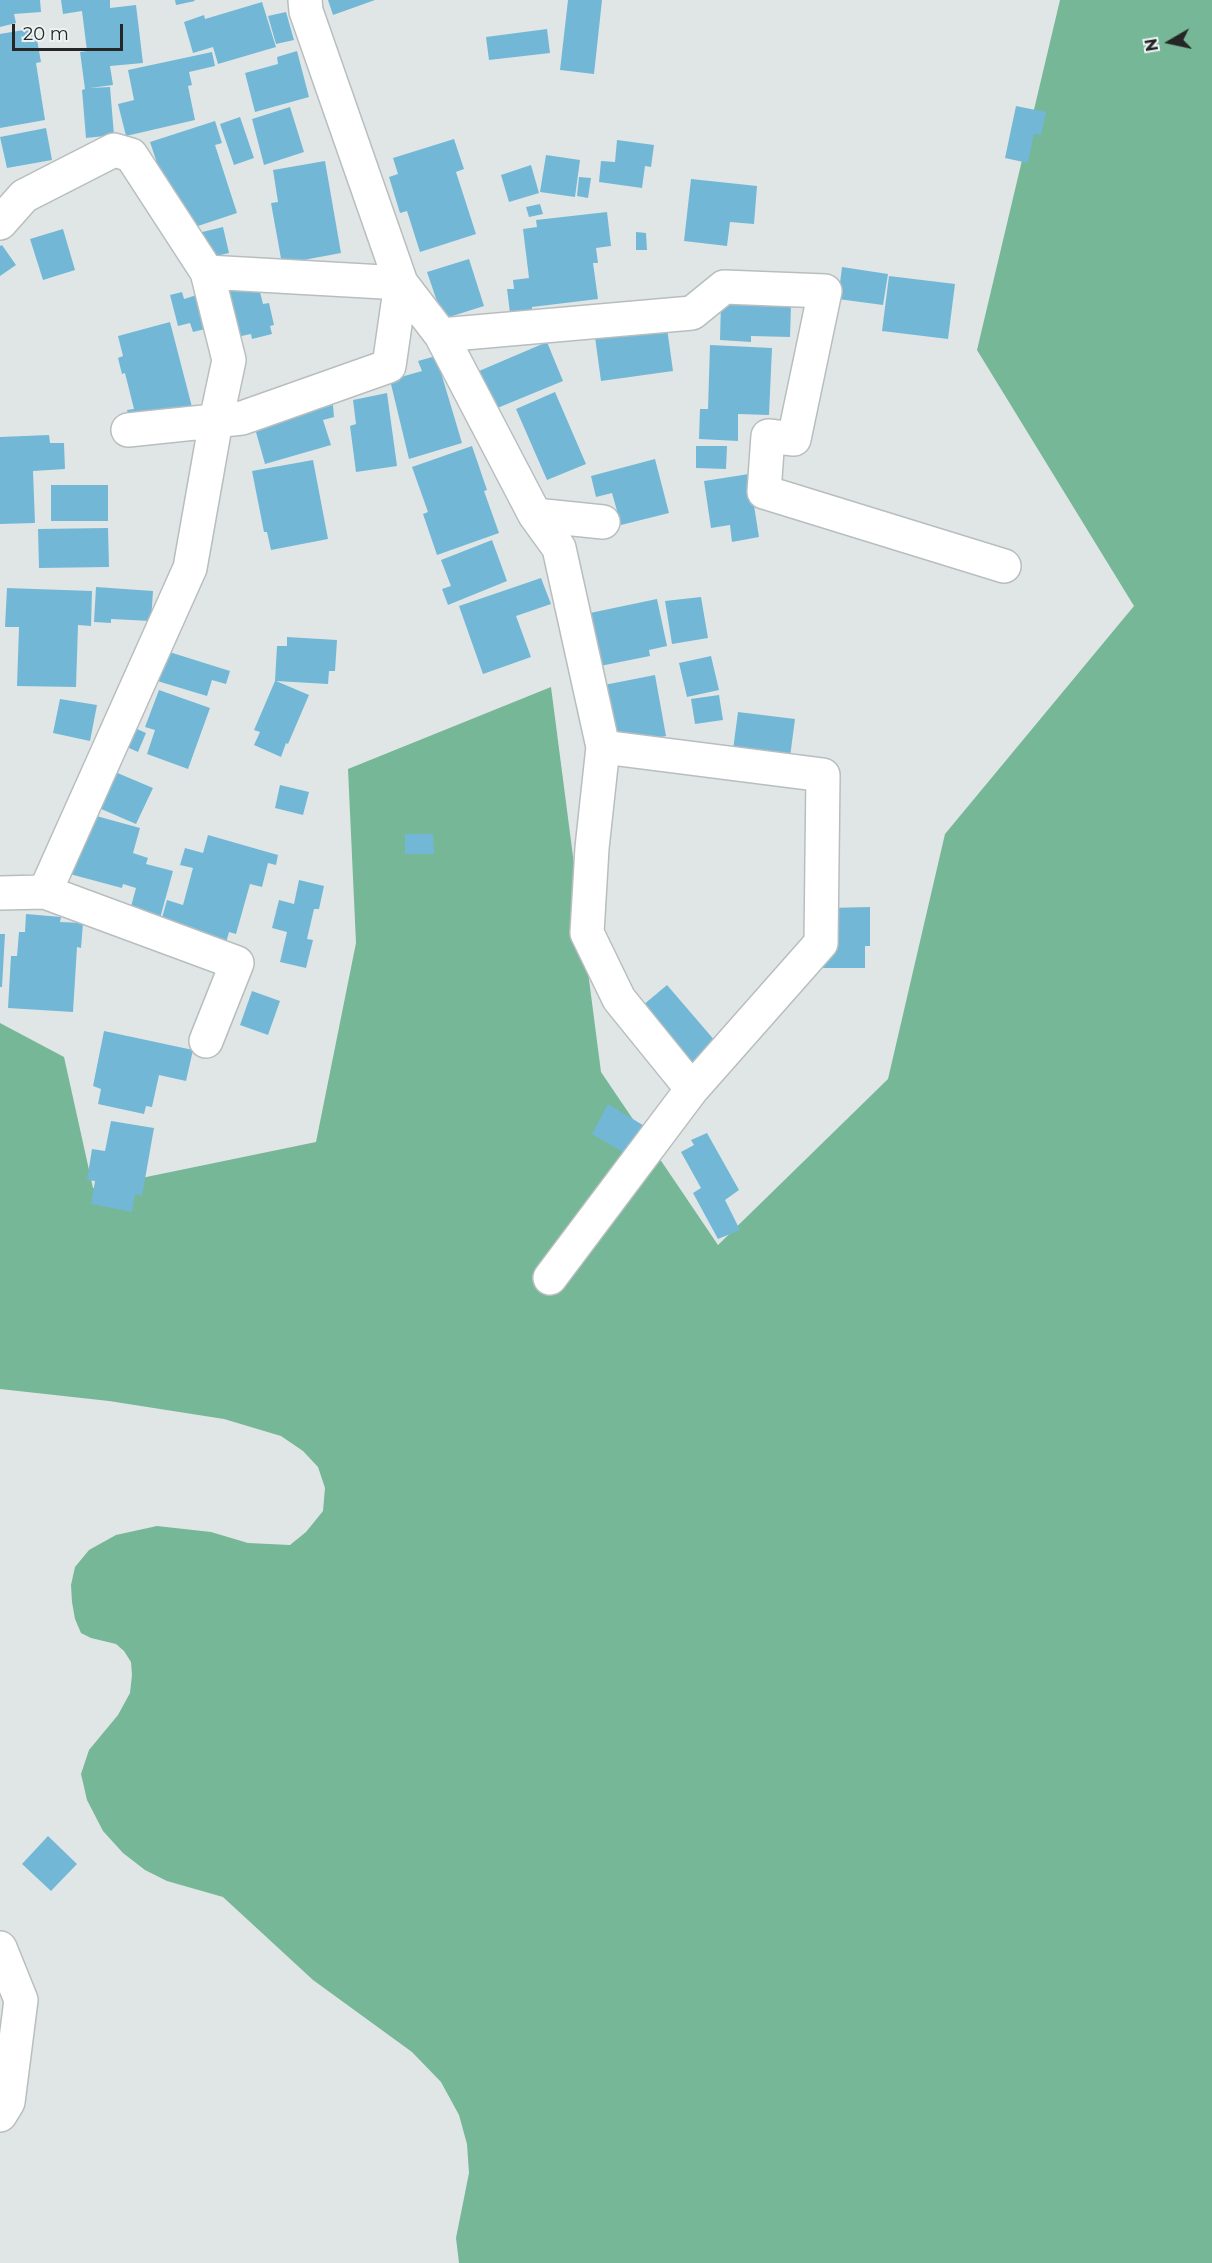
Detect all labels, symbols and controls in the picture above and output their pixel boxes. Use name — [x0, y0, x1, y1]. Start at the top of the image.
scale bar — [15, 12, 126, 50]
north arrow — [1140, 12, 1200, 72]
text: 20 m — [23, 23, 69, 45]
text: N — [1141, 37, 1162, 53]

